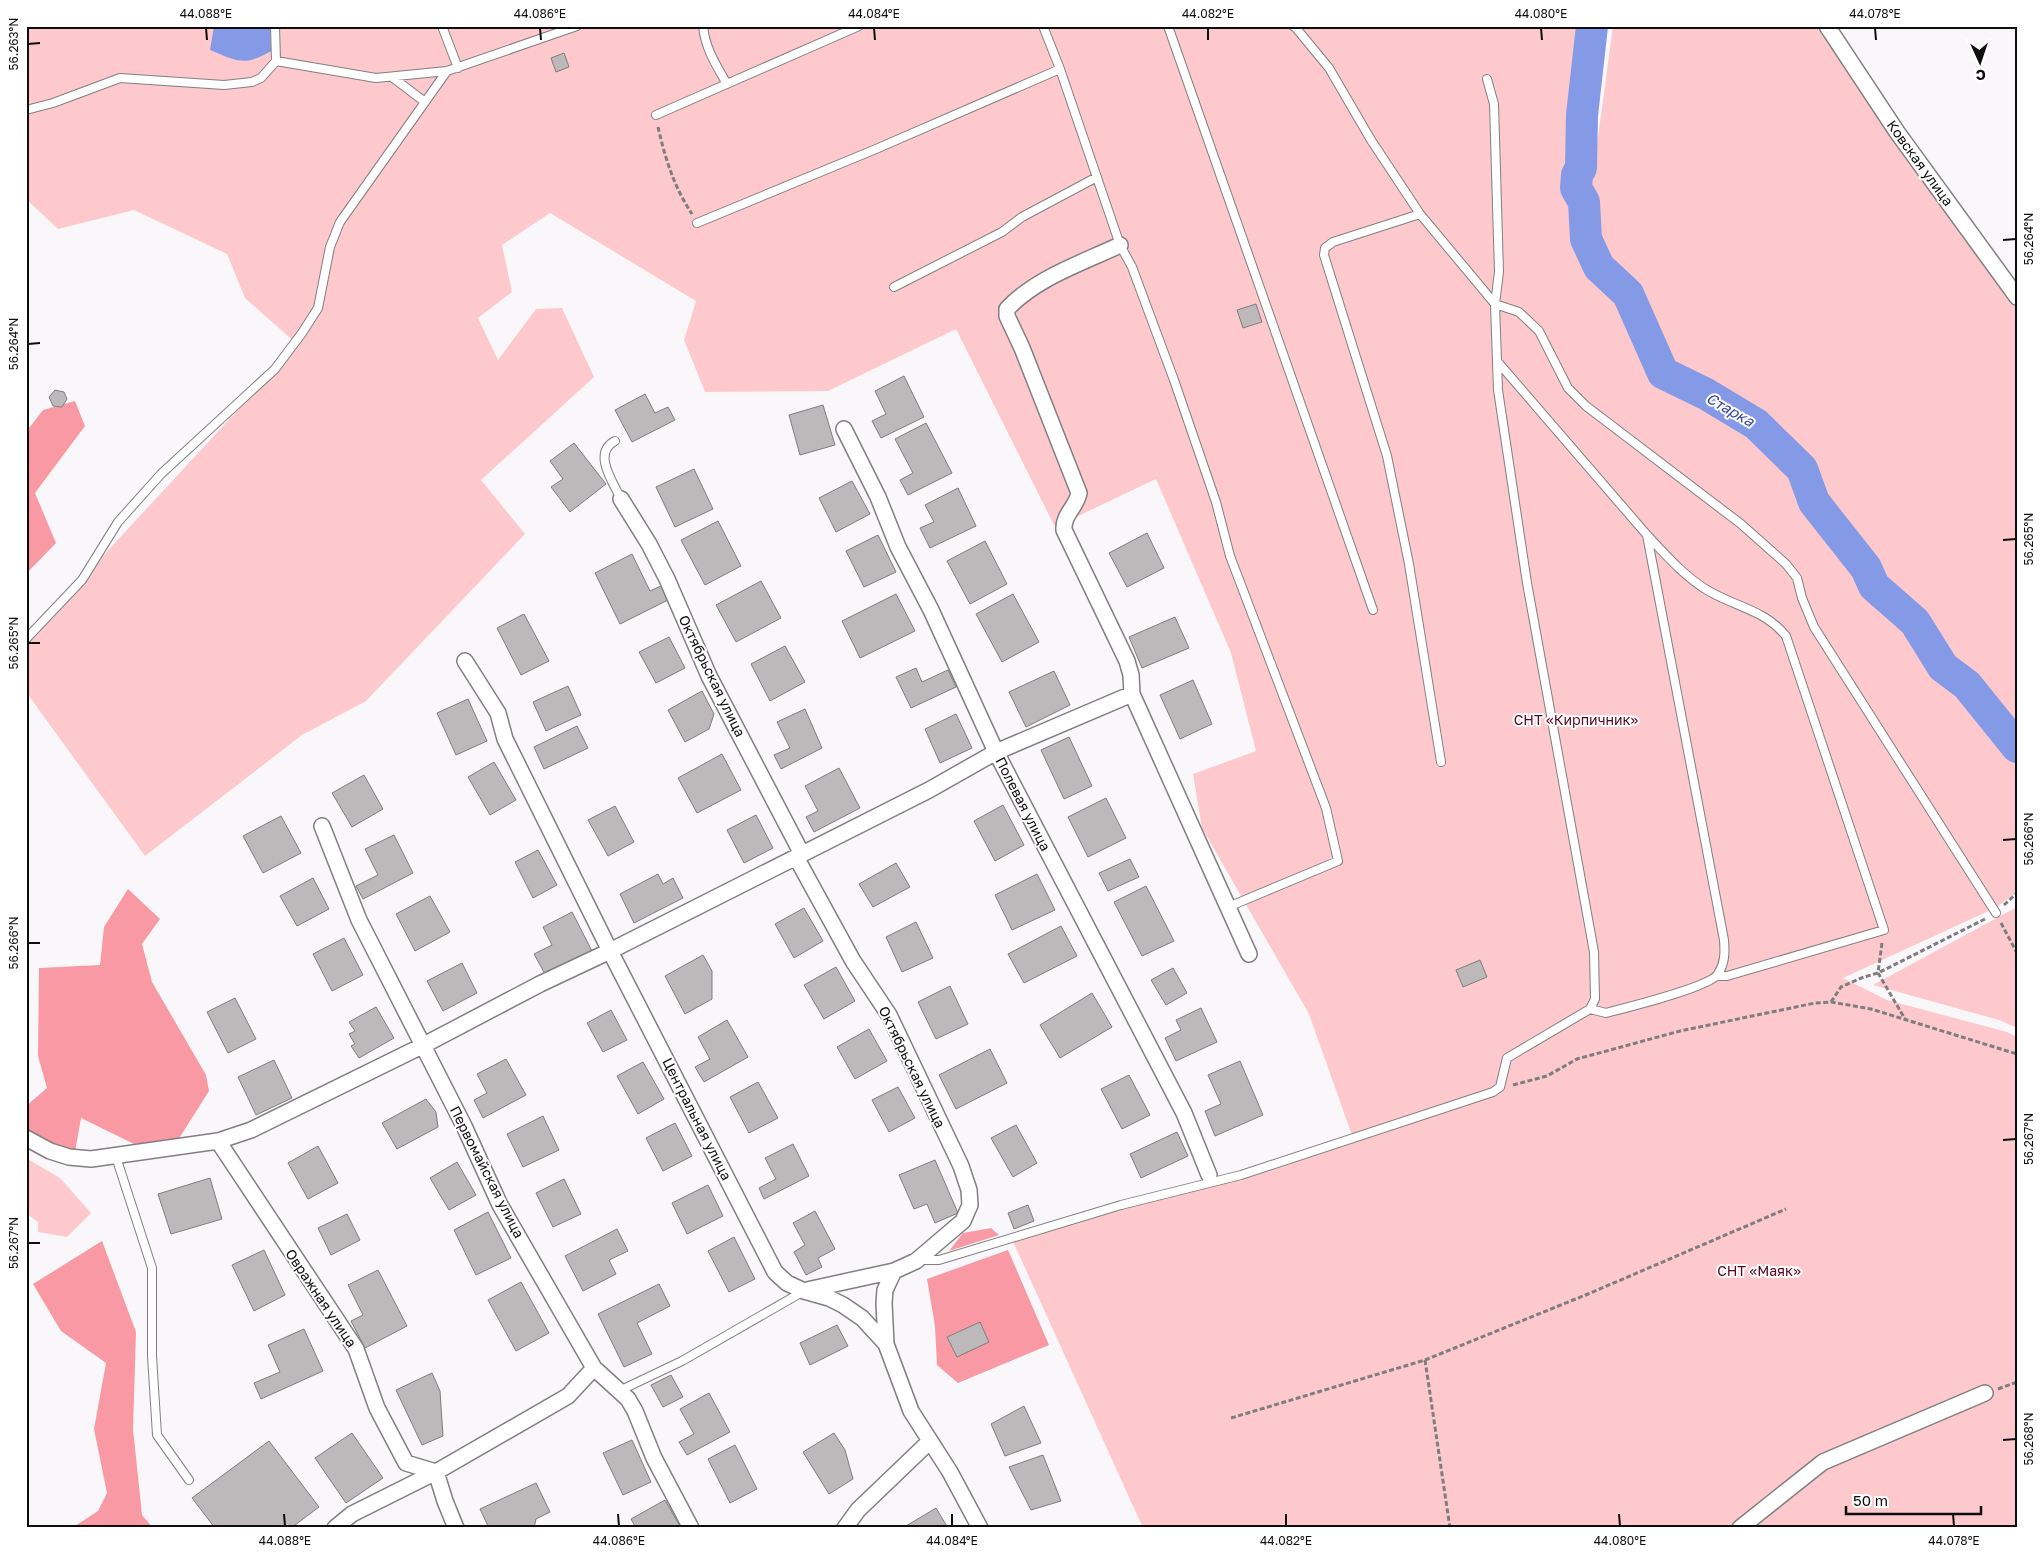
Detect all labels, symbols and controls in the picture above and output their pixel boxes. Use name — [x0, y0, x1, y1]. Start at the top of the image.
text: 44.088°E — [180, 6, 232, 21]
text: 44.086°E — [514, 6, 566, 21]
text: 44.084°E — [848, 6, 900, 21]
text: 44.082°E — [1182, 6, 1234, 21]
text: 44.080°E — [1515, 6, 1567, 21]
text: 44.078°E — [1849, 6, 1901, 21]
text: 56.263°N — [6, 18, 21, 70]
north arrow — [1956, 38, 2006, 88]
text: С — [1975, 67, 1986, 84]
street label: Ковская улица — [1884, 117, 1957, 209]
text: 56.264°N — [2021, 213, 2036, 265]
text: 56.264°N — [6, 318, 21, 370]
water label: Старка — [1704, 388, 1758, 430]
text: 56.265°N — [2021, 513, 2036, 565]
street label: Октябрьская улица — [676, 612, 749, 740]
text: 56.265°N — [6, 617, 21, 669]
park label: СНТ «Кирпичник» — [1514, 711, 1639, 728]
street label: Полевая улица — [992, 754, 1054, 854]
text: 56.266°N — [2021, 812, 2036, 866]
text: 56.266°N — [6, 916, 21, 970]
street label: Октябрьская улица — [876, 1003, 949, 1131]
street label: Центральная улица — [659, 1055, 736, 1183]
street label: Первомайская улица — [447, 1103, 528, 1241]
text: 56.267°N — [2021, 1113, 2036, 1165]
text: 56.267°N — [6, 1217, 21, 1269]
street label: Овражная улица — [282, 1245, 361, 1350]
park label: СНТ «Маяк» — [1717, 1262, 1801, 1279]
text: 56.268°N — [2021, 1412, 2036, 1466]
scale bar — [1846, 1484, 1980, 1516]
text: 50 m — [1853, 1491, 1888, 1509]
text: 44.088°E — [259, 1533, 311, 1548]
text: 44.086°E — [593, 1533, 645, 1548]
text: 44.084°E — [926, 1533, 978, 1548]
text: 44.082°E — [1260, 1533, 1312, 1548]
text: 44.080°E — [1594, 1533, 1646, 1548]
text: 44.078°E — [1928, 1533, 1980, 1548]

